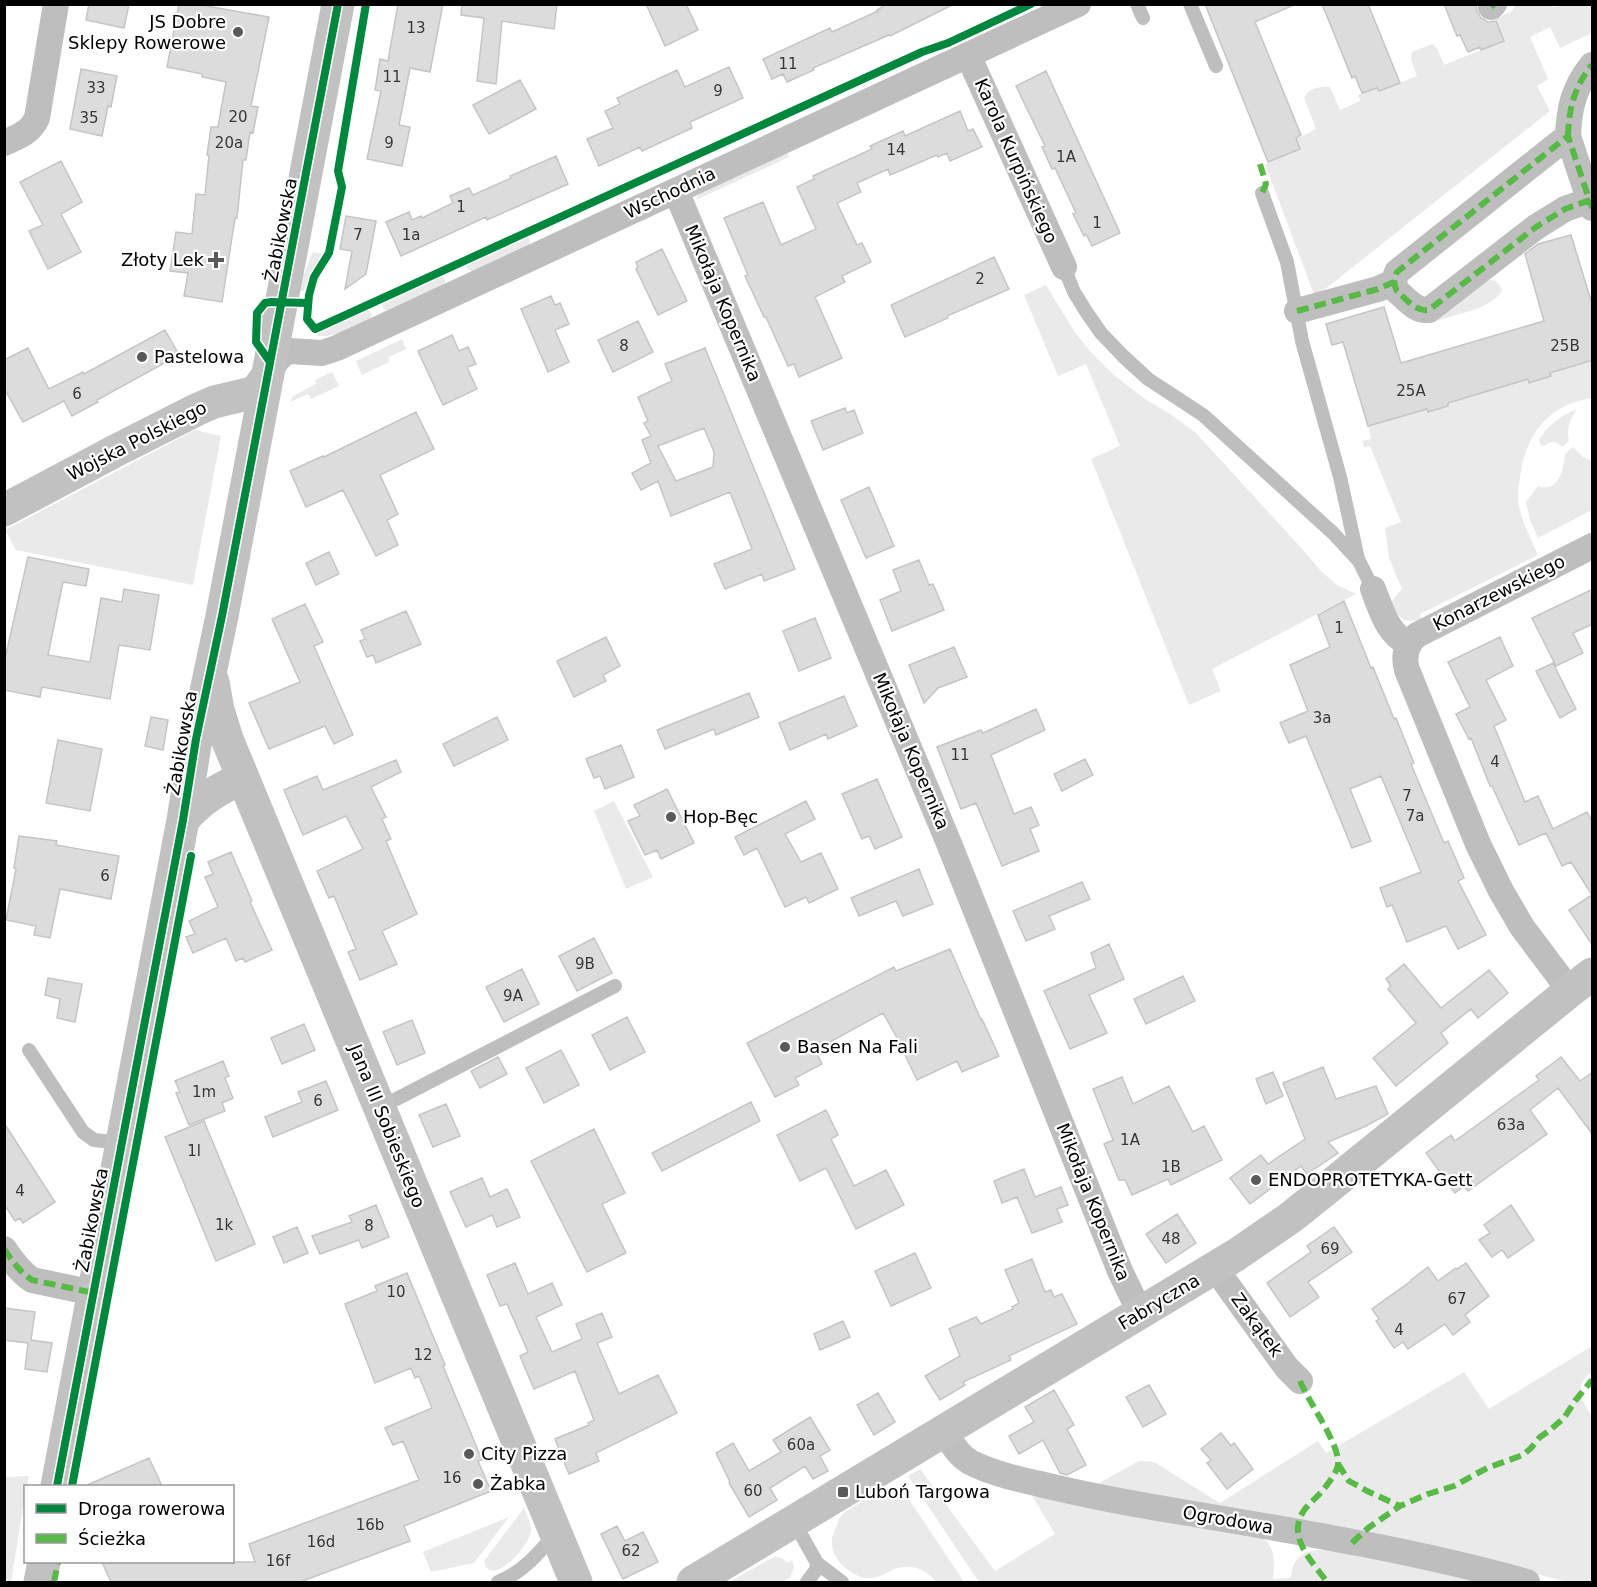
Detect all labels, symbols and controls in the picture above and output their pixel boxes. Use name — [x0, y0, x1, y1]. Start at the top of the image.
place label: JS Dobre Sklepy Rowerowe — [68, 11, 226, 53]
house number: 13 — [406, 19, 426, 37]
marker: JS Dobre Sklepy Rowerowe — [231, 25, 245, 39]
house number: 11 — [778, 55, 798, 73]
house number: 11 — [382, 68, 402, 86]
street label: Karola Kurpińskiego — [971, 75, 1062, 246]
house number: 33 — [86, 79, 106, 97]
house number: 9 — [713, 82, 723, 100]
house number: 20 — [228, 108, 248, 126]
house number: 35 — [79, 109, 99, 127]
house number: 20a — [215, 134, 243, 152]
house number: 9 — [384, 134, 394, 152]
house number: 14 — [886, 141, 906, 159]
house number: 1A — [1056, 148, 1077, 166]
street label: Wschodnia — [621, 162, 719, 223]
street label: Żabikowska — [260, 176, 301, 284]
house number: 1 — [456, 198, 466, 216]
house number: 1 — [1092, 214, 1102, 232]
street label: Mikołaja Kopernika — [681, 221, 766, 384]
house number: 7 — [353, 226, 363, 244]
house number: 1a — [402, 226, 420, 244]
place label: Złoty Lek — [121, 249, 205, 270]
marker: Złoty Lek — [209, 253, 223, 267]
house number: 2 — [975, 270, 985, 288]
house number: 8 — [619, 337, 629, 355]
house number: 25B — [1550, 337, 1580, 355]
place label: Pastelowa — [154, 346, 244, 367]
marker: Pastelowa — [135, 350, 149, 364]
house number: 25A — [1396, 382, 1426, 400]
house number: 6 — [72, 385, 82, 403]
street label: Wojska Polskiego — [64, 396, 210, 485]
street label: Konarzewskiego — [1429, 550, 1568, 635]
house number: 1 — [1334, 619, 1344, 637]
street label: Mikołaja Kopernika — [869, 669, 954, 832]
street label: Żabikowska — [162, 689, 201, 797]
house number: 3a — [1313, 709, 1331, 727]
house number: 11 — [950, 746, 970, 764]
house number: 4 — [1490, 753, 1500, 771]
house number: 7 — [1402, 787, 1412, 805]
place label: Hop-Bęc — [683, 806, 758, 827]
house number: 7a — [1406, 807, 1424, 825]
marker: Hop-Bęc — [664, 810, 678, 824]
house number: 6 — [100, 867, 110, 885]
house number: 9B — [575, 955, 595, 973]
house number: 9A — [503, 987, 524, 1005]
place label: Basen Na Fali — [797, 1036, 918, 1057]
street label: Jana III Sobieskiego — [345, 1040, 430, 1211]
marker: Basen Na Fali — [778, 1040, 792, 1054]
house number: 1m — [192, 1083, 216, 1101]
house number: 6 — [313, 1092, 323, 1110]
house number: 63a — [1497, 1116, 1525, 1134]
street label: Mikołaja Kopernika — [1052, 1120, 1135, 1284]
house number: 1A — [1120, 1131, 1141, 1149]
house number: 1l — [187, 1142, 201, 1160]
house number: 1B — [1161, 1158, 1181, 1176]
street label: Żabikowska — [71, 1166, 112, 1274]
place label: ENDOPROTETYKA-Gett — [1268, 1169, 1472, 1190]
marker: ENDOPROTETYKA-Gett — [1249, 1173, 1263, 1187]
house number: 4 — [15, 1182, 25, 1200]
house number: 1k — [215, 1216, 233, 1234]
house number: 8 — [364, 1217, 374, 1235]
house number: 48 — [1161, 1230, 1181, 1248]
house number: 69 — [1320, 1240, 1340, 1258]
street label: Fabryczna — [1114, 1269, 1203, 1334]
house number: 10 — [386, 1283, 406, 1301]
street label: Zakątek — [1227, 1289, 1288, 1361]
house number: 67 — [1447, 1290, 1467, 1308]
house number: 4 — [1394, 1321, 1404, 1339]
house number: 12 — [413, 1346, 433, 1364]
house number: 60a — [787, 1436, 815, 1454]
place label: City Pizza — [481, 1443, 567, 1464]
marker: City Pizza — [462, 1447, 476, 1461]
house number: 16 — [442, 1469, 462, 1487]
place label: Żabka — [490, 1473, 546, 1494]
marker: Żabka — [471, 1477, 485, 1491]
place label: Luboń Targowa — [855, 1481, 990, 1502]
house number: 60 — [743, 1482, 763, 1500]
legend — [24, 1485, 234, 1563]
marker: Luboń Targowa — [836, 1485, 850, 1499]
text: Droga rowerowa — [78, 1498, 226, 1519]
street label: Ogrodowa — [1181, 1501, 1275, 1538]
house number: 16b — [356, 1516, 384, 1534]
text: Ścieżka — [78, 1528, 146, 1549]
house number: 16d — [307, 1533, 335, 1551]
house number: 62 — [621, 1542, 641, 1560]
house number: 16f — [266, 1552, 291, 1570]

